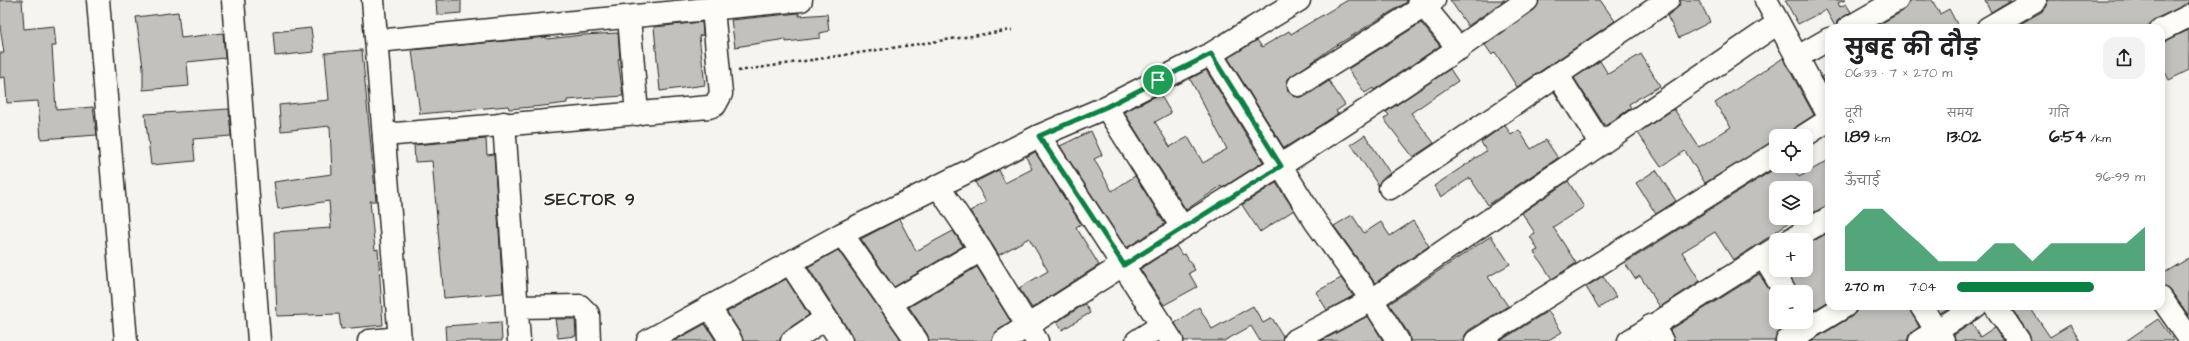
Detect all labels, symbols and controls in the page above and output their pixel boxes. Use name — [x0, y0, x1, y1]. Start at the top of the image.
text: सुबह की दौड़ — [1845, 33, 1979, 64]
button: share — [2103, 37, 2145, 79]
pin — [1141, 63, 1175, 97]
text: 06:33 · 7 × 270 m — [1845, 64, 1952, 82]
icon: arrive — [1147, 69, 1169, 91]
text: दूरी — [1845, 106, 1862, 121]
text: समय — [1947, 106, 1973, 121]
text: गति — [2049, 106, 2069, 121]
text: 1.89 — [1845, 125, 1870, 149]
text: 13:02 — [1947, 125, 1981, 149]
text: 6:54 — [2049, 125, 2086, 149]
map controls — [1769, 129, 1813, 329]
button: locate — [1769, 129, 1813, 173]
text: km — [1870, 131, 1890, 146]
text: /km — [2086, 131, 2111, 146]
text: 96–99 m — [2095, 168, 2145, 186]
text: ऊँचाई — [1845, 172, 1880, 190]
button: layers — [1769, 181, 1813, 225]
district label: SECTOR 9 — [543, 188, 636, 212]
button: + — [1769, 233, 1813, 277]
text: 270 m — [1845, 278, 1884, 296]
text: 7:04 — [1909, 278, 1936, 296]
button: − — [1769, 285, 1813, 329]

